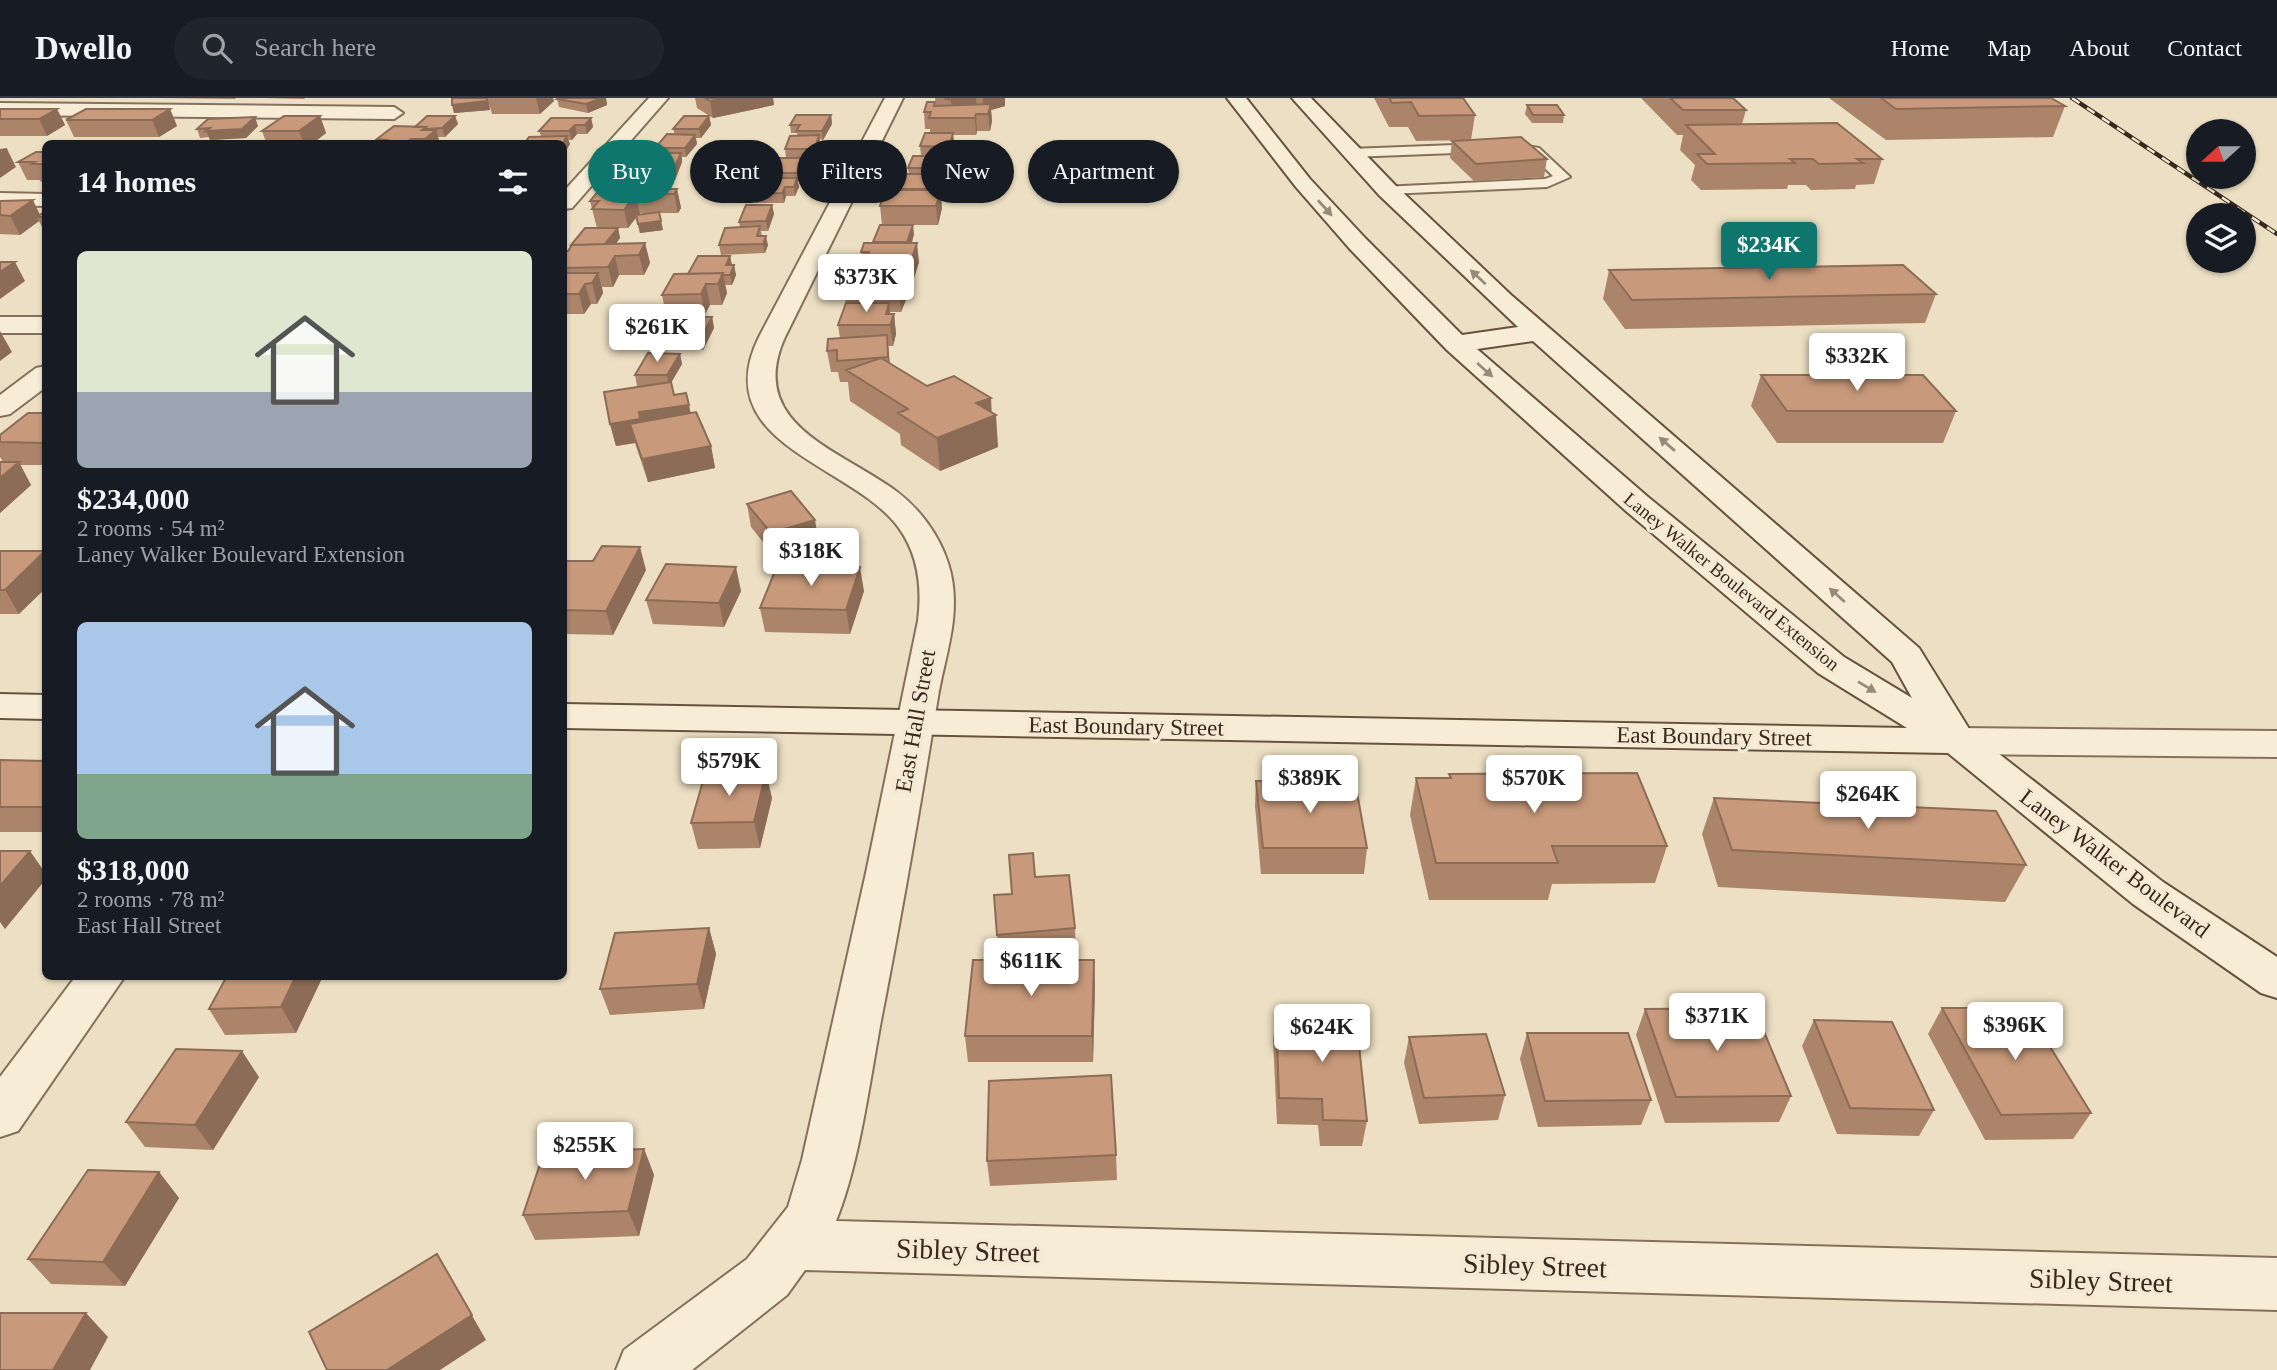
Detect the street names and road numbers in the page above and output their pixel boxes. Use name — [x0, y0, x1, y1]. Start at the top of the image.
street label: Laney Walker Boulevard Extension — [1620, 488, 1844, 675]
street label: East Hall Street — [891, 647, 940, 794]
street label: East Boundary Street — [1028, 712, 1225, 741]
street label: East Boundary Street — [1616, 722, 1813, 751]
street label: Laney Walker Boulevard — [2015, 784, 2215, 943]
street label: Sibley Street — [896, 1232, 1041, 1269]
street label: Sibley Street — [1463, 1247, 1608, 1284]
street label: Sibley Street — [2029, 1262, 2174, 1299]

